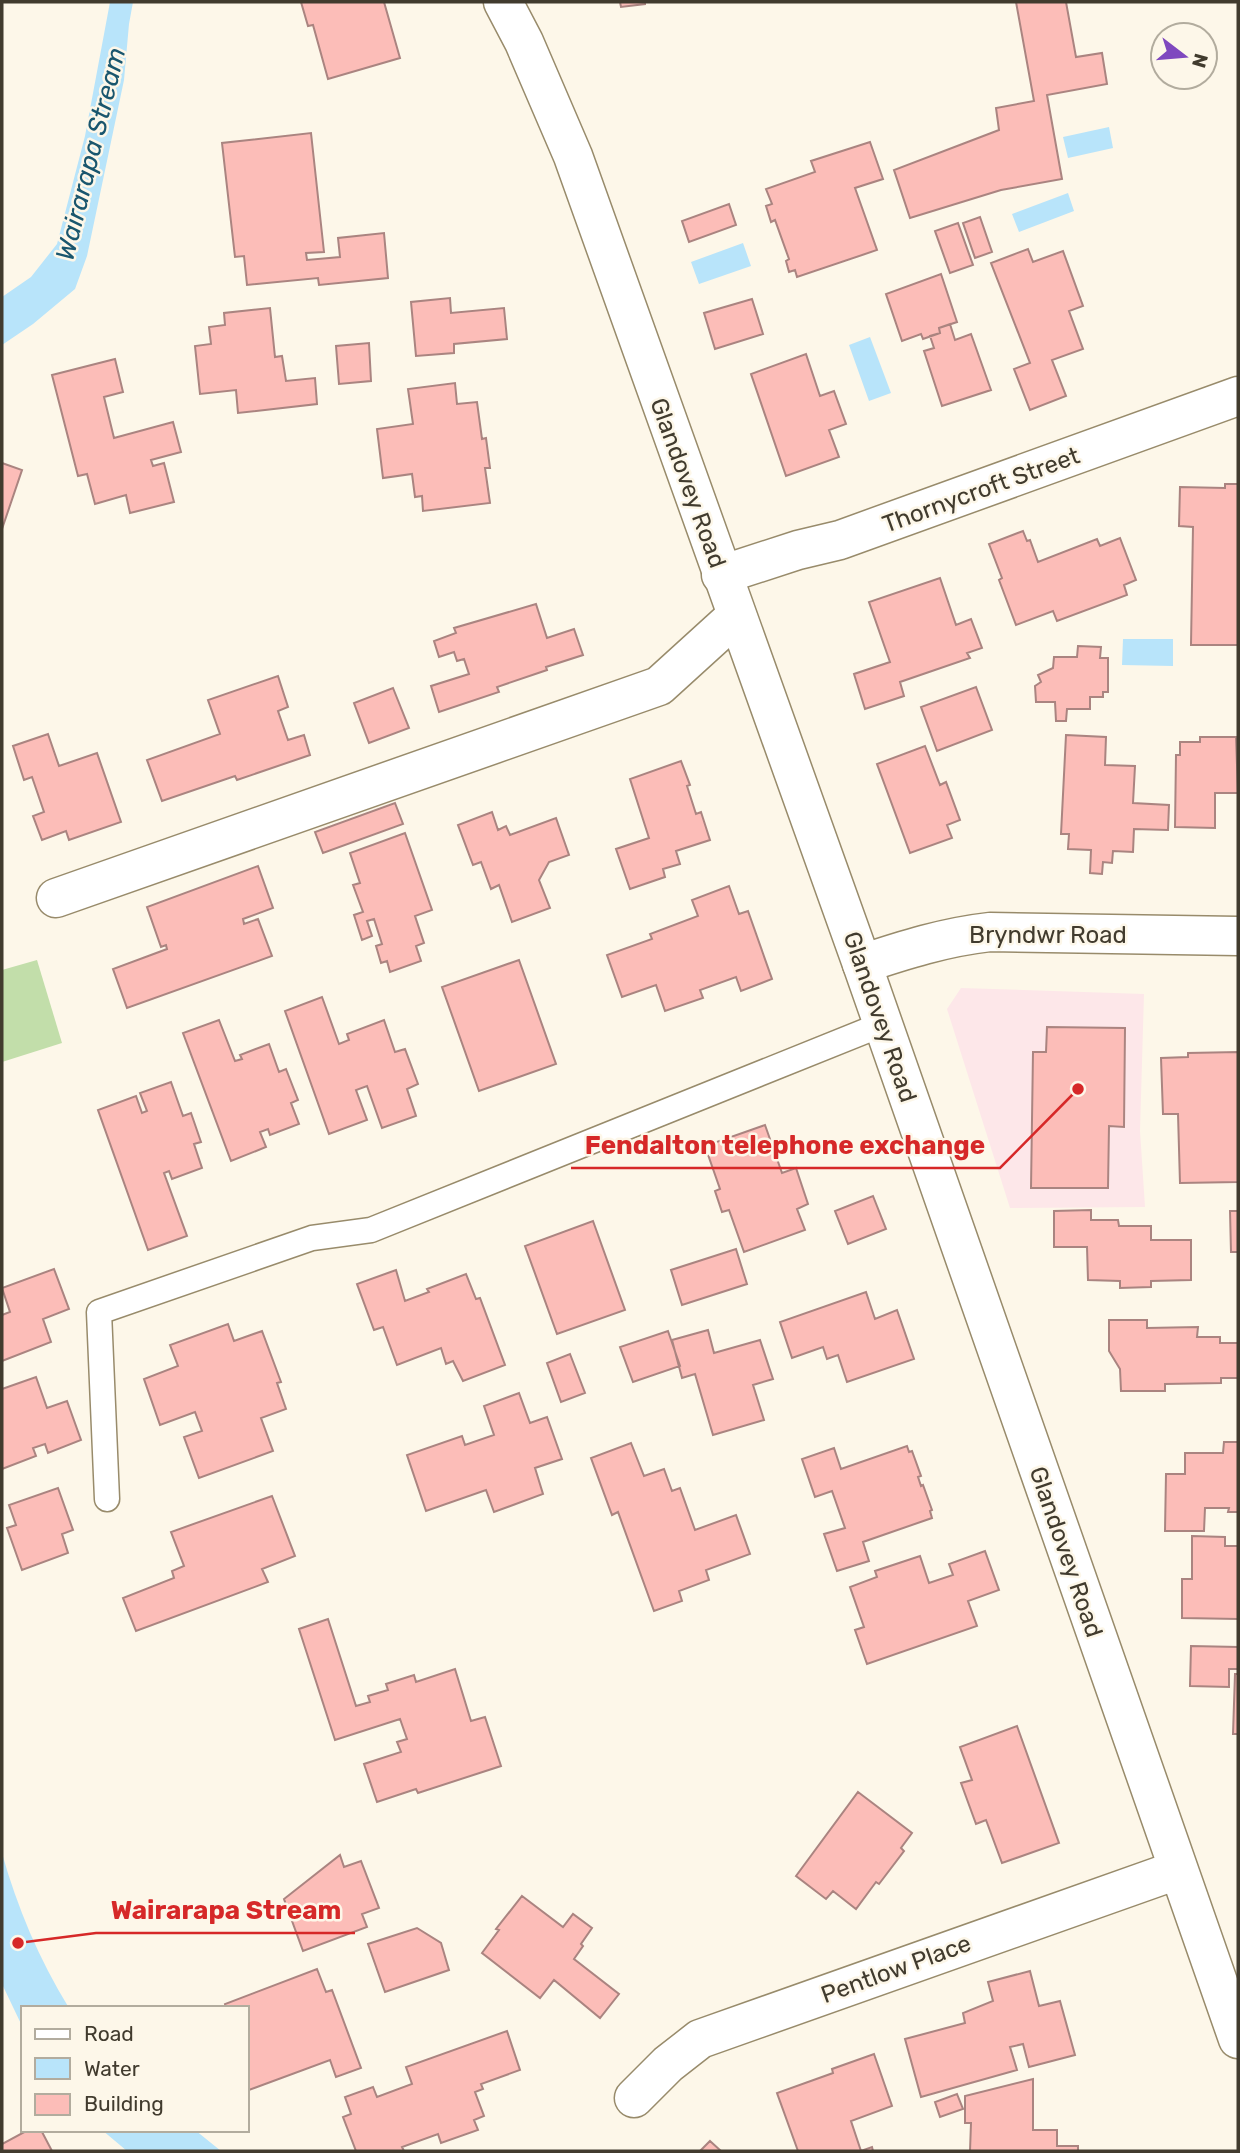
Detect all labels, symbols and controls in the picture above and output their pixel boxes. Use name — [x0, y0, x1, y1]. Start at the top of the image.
north arrow — [1149, 21, 1219, 91]
water label: Wairarapa Stream — [50, 44, 132, 264]
text: N — [1187, 51, 1213, 70]
street label: Glandovey Road — [644, 394, 732, 572]
street label: Thornycroft Street — [879, 441, 1083, 539]
street label: Bryndwr Road — [969, 921, 1127, 949]
street label: Glandovey Road — [838, 928, 922, 1106]
callout: Fendalton telephone exchange — [571, 1121, 1000, 1168]
text: Fendalton telephone exchange — [585, 1130, 985, 1161]
street label: Glandovey Road — [1024, 1463, 1108, 1641]
callout: Wairarapa Stream — [96, 1886, 355, 1933]
text: Wairarapa Stream — [111, 1895, 341, 1926]
street label: Pentlow Place — [817, 1929, 975, 2009]
legend — [21, 2006, 248, 2132]
text: Road — [84, 2021, 134, 2046]
text: Water — [84, 2056, 140, 2081]
text: Building — [84, 2091, 164, 2116]

